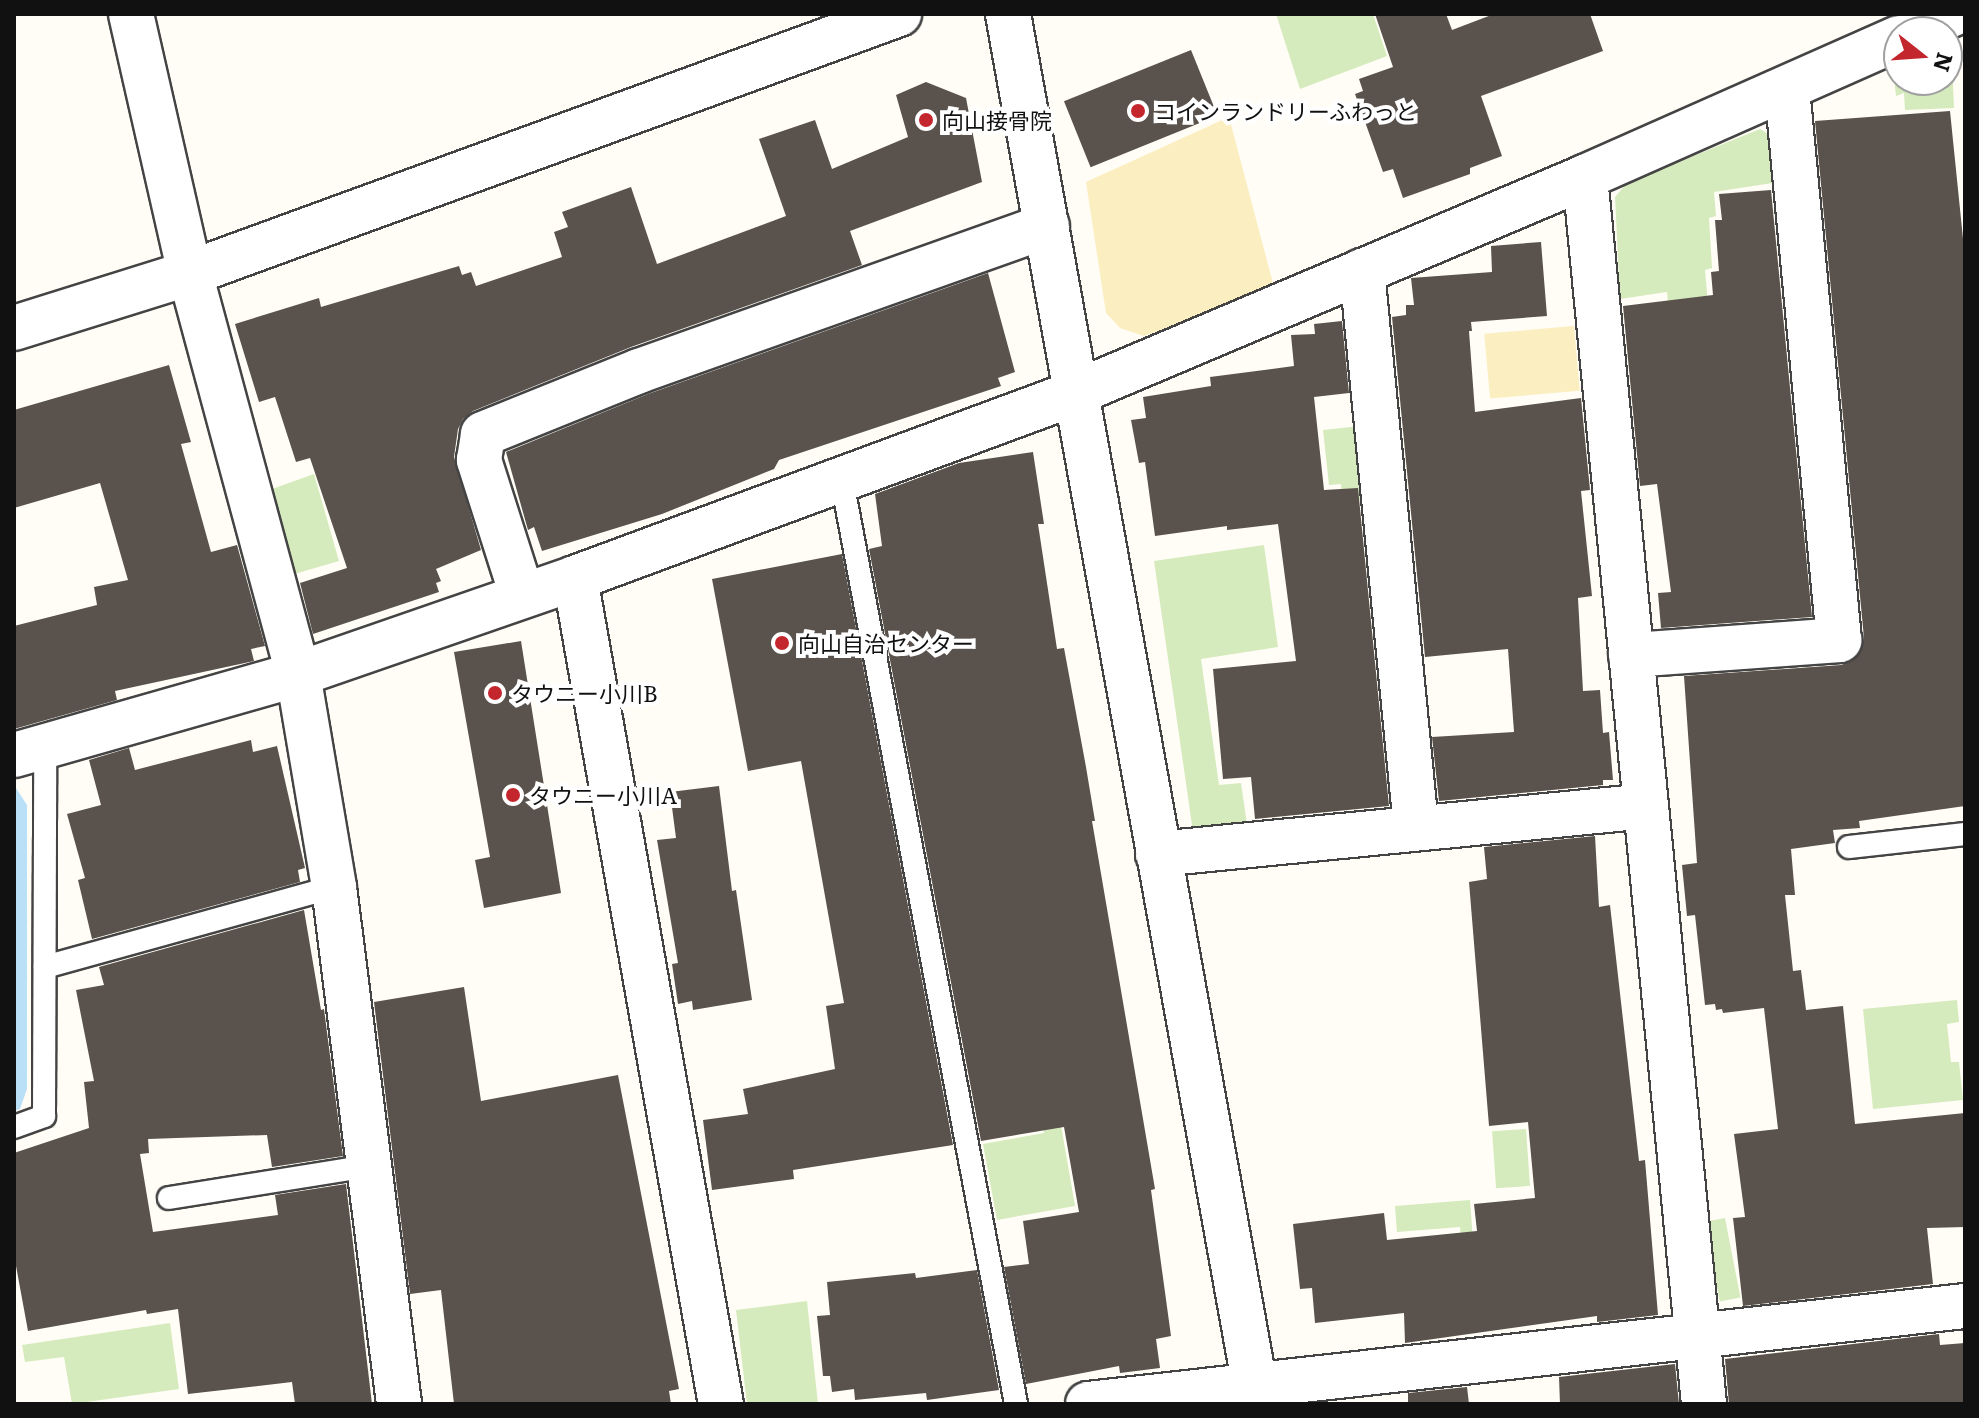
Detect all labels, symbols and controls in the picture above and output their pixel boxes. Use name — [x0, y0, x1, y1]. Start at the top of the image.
north arrow — [1883, 16, 1963, 96]
text: N — [1926, 49, 1963, 76]
place label: コインランドリーふわっと — [1154, 98, 1418, 124]
marker: コインランドリーふわっと — [1129, 102, 1147, 120]
place label: 向山接骨院 — [942, 107, 1052, 133]
marker: 向山接骨院 — [917, 111, 935, 129]
place label: 向山自治センター — [798, 630, 974, 656]
marker: 向山自治センター — [773, 634, 791, 652]
place label: タウニー小川B — [511, 680, 658, 706]
marker: タウニー小川B — [486, 684, 504, 702]
place label: タウニー小川A — [529, 782, 677, 808]
marker: タウニー小川A — [504, 786, 522, 804]

